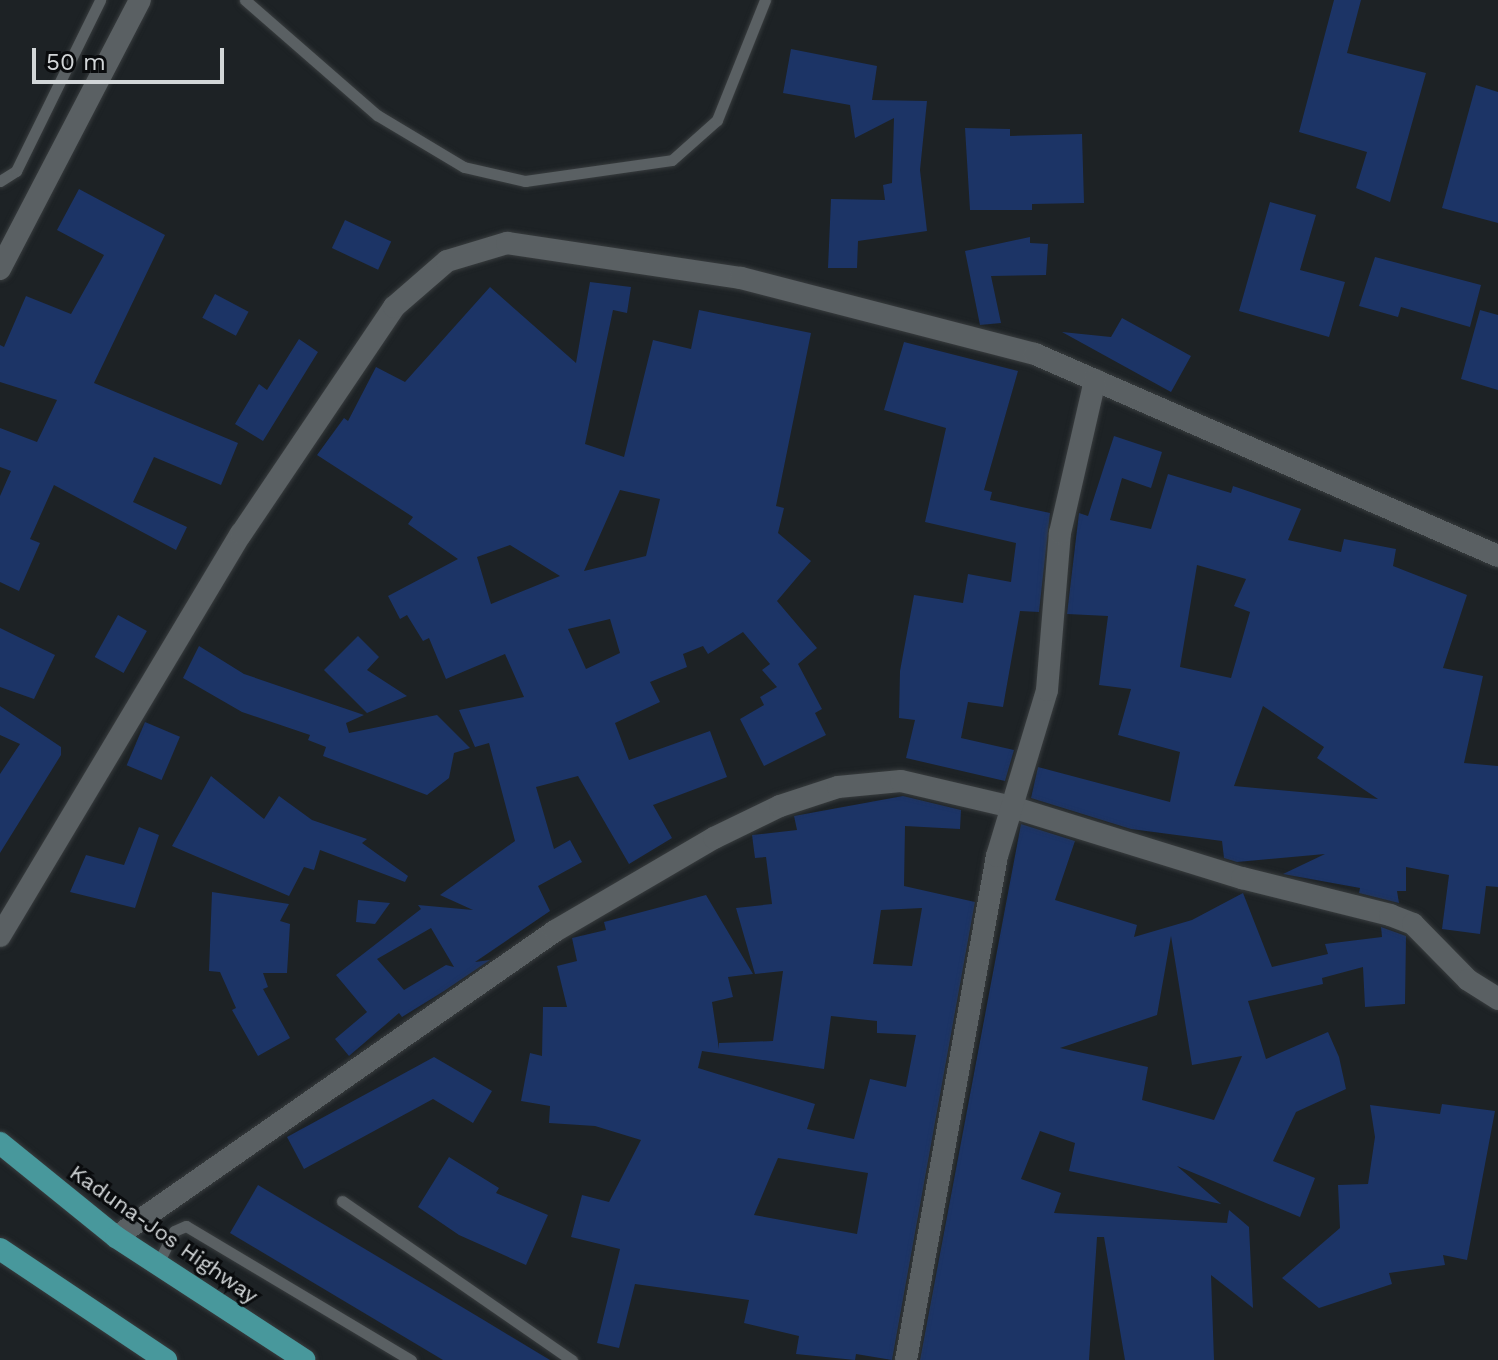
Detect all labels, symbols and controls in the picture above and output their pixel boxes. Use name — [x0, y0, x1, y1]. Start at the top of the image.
scale bar — [36, 32, 228, 82]
text: 50 m — [46, 48, 106, 76]
street label: Kaduna-Jos Highway — [65, 1159, 263, 1309]

